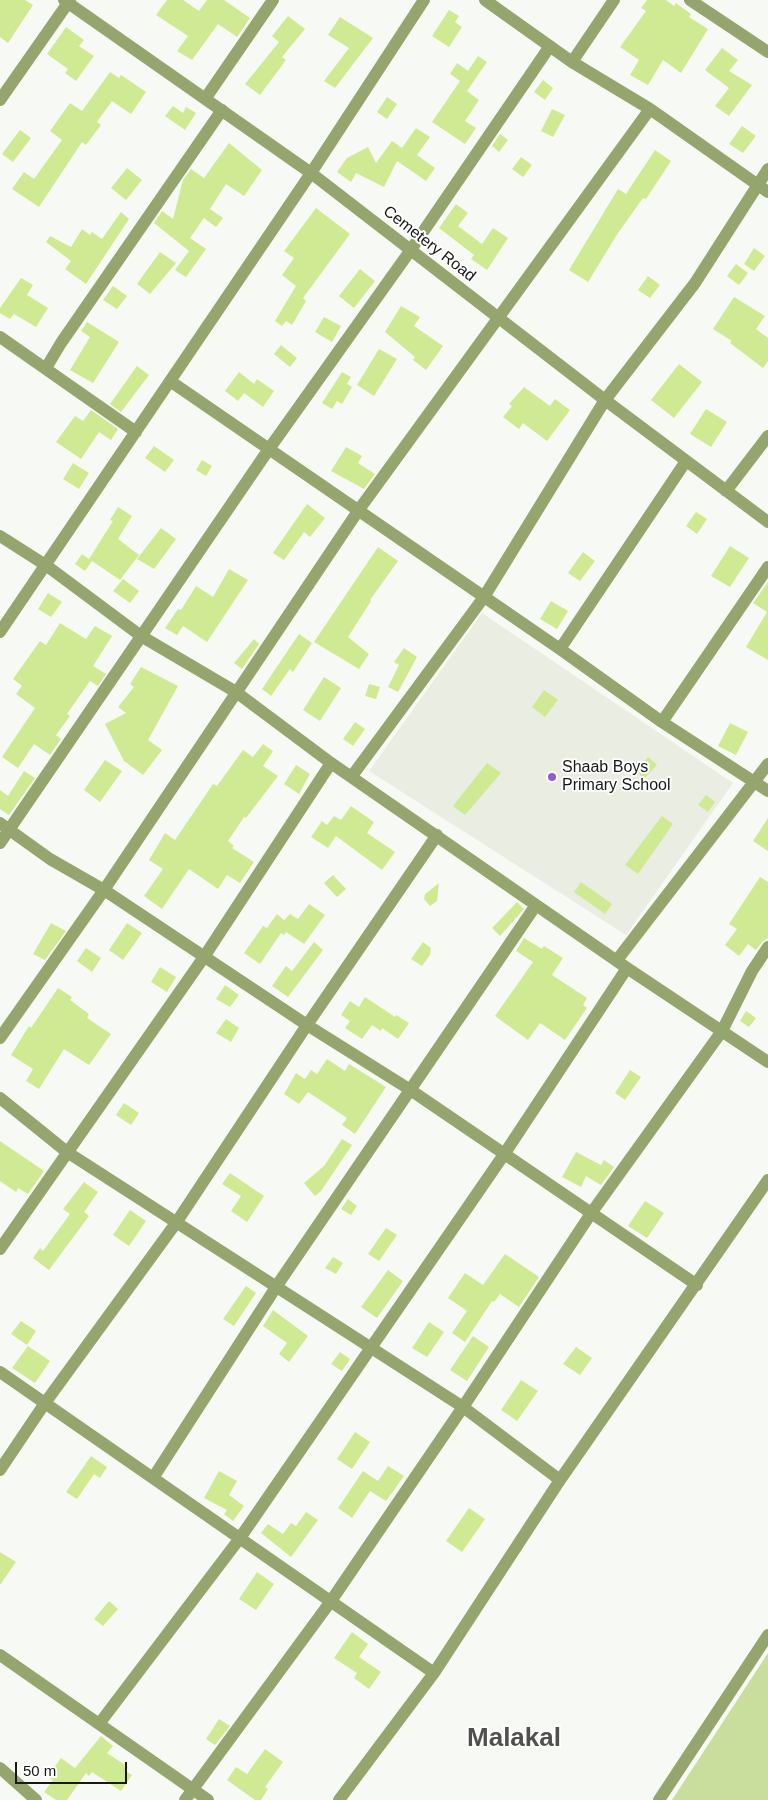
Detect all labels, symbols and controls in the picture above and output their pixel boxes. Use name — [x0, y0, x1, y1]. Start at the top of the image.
street label: Cemetery Road — [379, 202, 479, 286]
place label: Shaab Boys Primary School — [562, 758, 670, 796]
marker: Shaab Boys Primary School — [546, 771, 558, 783]
district label: Malakal — [467, 1723, 561, 1755]
scale bar — [18, 1752, 130, 1784]
text: 50 m — [23, 1762, 56, 1779]

